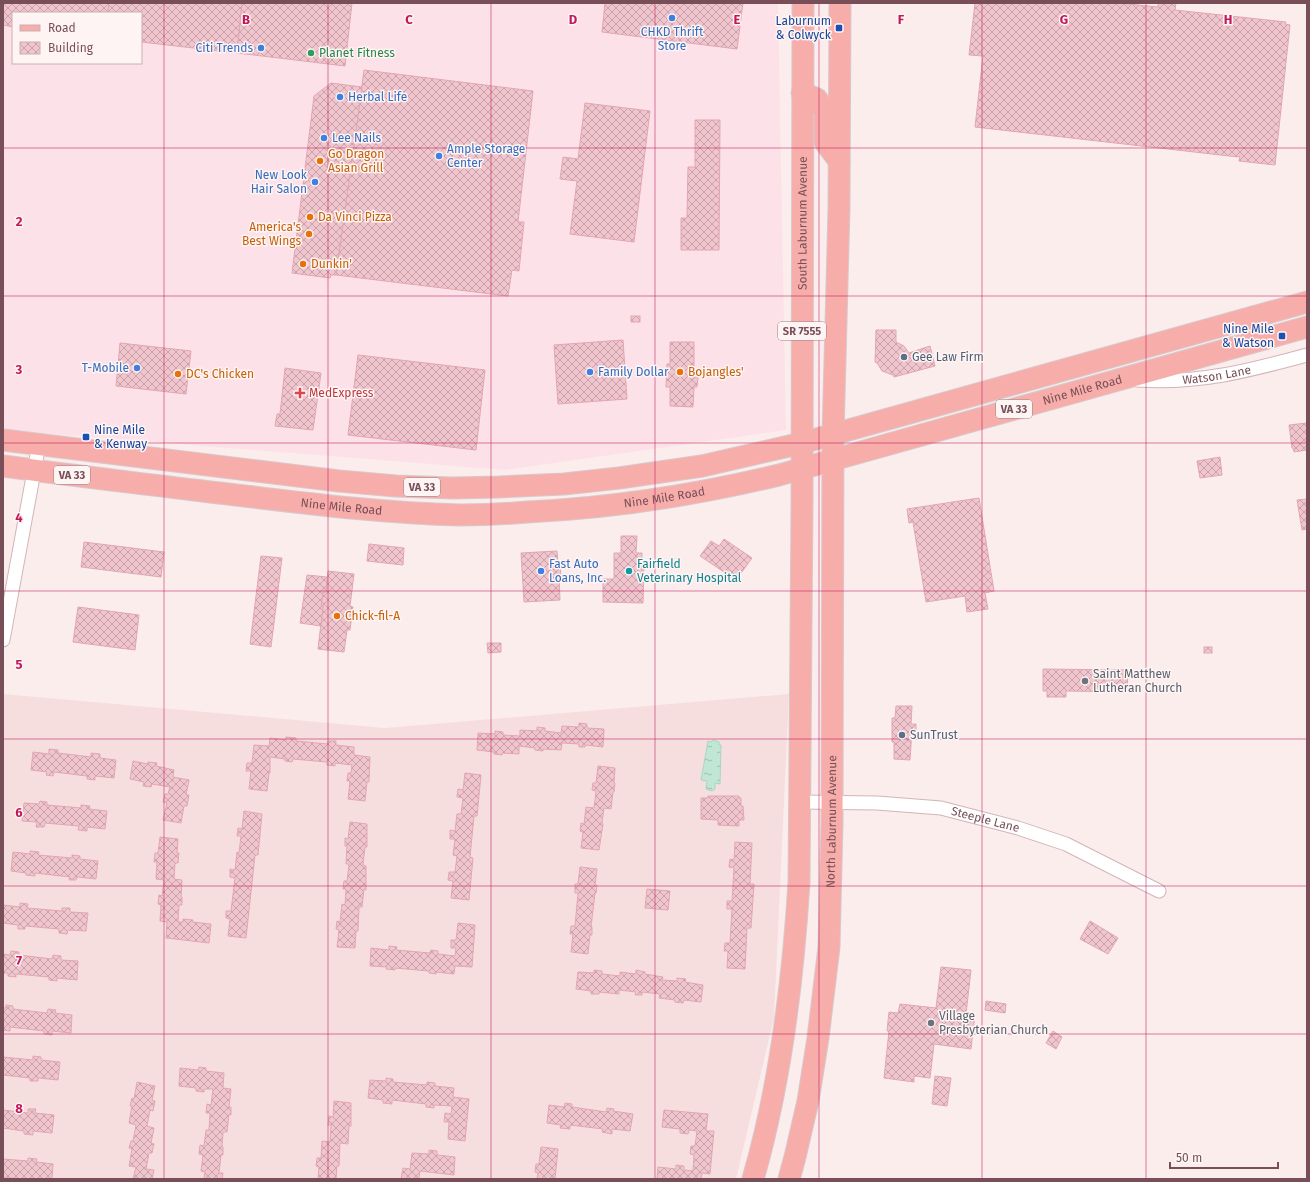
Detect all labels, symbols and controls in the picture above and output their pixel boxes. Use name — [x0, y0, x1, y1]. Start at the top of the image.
legend — [12, 12, 142, 64]
text: B — [242, 12, 250, 27]
text: C — [405, 12, 413, 27]
text: D — [569, 12, 578, 27]
text: E — [734, 12, 741, 27]
text: F — [898, 12, 905, 27]
text: G — [1060, 12, 1068, 27]
text: H — [1224, 12, 1232, 27]
marker: CHKD Thrift Store — [667, 13, 677, 23]
place label: Laburnum & Colwyck — [776, 14, 832, 42]
text: Road — [48, 21, 76, 35]
marker: Laburnum & Colwyck — [834, 23, 844, 33]
place label: CHKD Thrift Store — [641, 25, 704, 53]
text: Building — [48, 41, 94, 55]
place label: Citi Trends — [196, 41, 253, 55]
marker: Citi Trends — [256, 43, 266, 53]
place label: Planet Fitness — [319, 46, 395, 60]
marker: Planet Fitness — [306, 48, 316, 58]
place label: Herbal Life — [348, 90, 407, 104]
marker: Herbal Life — [335, 92, 345, 102]
place label: Lee Nails — [332, 131, 382, 145]
marker: Lee Nails — [319, 133, 329, 143]
place label: Ample Storage Center — [447, 142, 525, 170]
place label: Go Dragon Asian Grill — [328, 147, 384, 175]
marker: Ample Storage Center — [434, 151, 444, 161]
marker: Go Dragon Asian Grill — [315, 156, 325, 166]
street label: South Laburnum Avenue — [795, 156, 810, 290]
place label: New Look Hair Salon — [251, 168, 308, 196]
marker: New Look Hair Salon — [310, 177, 320, 187]
place label: Da Vinci Pizza — [318, 210, 392, 224]
marker: Da Vinci Pizza — [305, 212, 315, 222]
text: 2 — [16, 214, 23, 229]
place label: America's Best Wings — [242, 220, 301, 248]
marker: America's Best Wings — [304, 229, 314, 239]
place label: Dunkin' — [311, 257, 352, 271]
marker: Dunkin' — [298, 259, 308, 269]
road number: SR 7555 — [778, 322, 826, 340]
place label: Nine Mile & Watson — [1222, 322, 1274, 350]
marker: Nine Mile & Watson — [1277, 331, 1287, 341]
place label: Gee Law Firm — [912, 350, 984, 364]
marker: Gee Law Firm — [899, 352, 909, 362]
place label: T-Mobile — [82, 361, 129, 375]
text: 3 — [15, 362, 23, 377]
marker: T-Mobile — [132, 363, 142, 373]
street label: Watson Lane — [1182, 363, 1252, 387]
place label: Family Dollar — [598, 365, 669, 379]
place label: Bojangles' — [688, 365, 744, 379]
place label: DC's Chicken — [186, 367, 254, 381]
marker: Family Dollar — [585, 367, 595, 377]
marker: Bojangles' — [675, 367, 685, 377]
marker: DC's Chicken — [173, 369, 183, 379]
street label: Nine Mile Road — [1041, 372, 1124, 408]
place label: MedExpress — [309, 386, 374, 400]
marker: MedExpress — [294, 387, 306, 399]
road number: VA 33 — [996, 400, 1032, 418]
place label: Nine Mile & Kenway — [94, 423, 147, 451]
marker: Nine Mile & Kenway — [81, 432, 91, 442]
road number: VA 33 — [54, 466, 90, 484]
road number: VA 33 — [404, 478, 440, 496]
street label: Nine Mile Road — [623, 484, 706, 511]
street label: Nine Mile Road — [300, 496, 383, 518]
text: 4 — [15, 510, 23, 525]
place label: Fast Auto Loans, Inc. — [549, 557, 606, 585]
place label: Fairfield Veterinary Hospital — [637, 557, 742, 585]
marker: Fast Auto Loans, Inc. — [536, 566, 546, 576]
marker: Fairfield Veterinary Hospital — [624, 566, 634, 576]
place label: Chick-fil-A — [345, 609, 400, 623]
marker: Chick-fil-A — [332, 611, 342, 621]
text: 5 — [16, 657, 23, 672]
place label: Saint Matthew Lutheran Church — [1093, 667, 1182, 695]
marker: Saint Matthew Lutheran Church — [1080, 676, 1090, 686]
place label: SunTrust — [910, 728, 959, 742]
marker: SunTrust — [897, 730, 907, 740]
street label: North Laburnum Avenue — [823, 755, 839, 888]
street label: Steeple Lane — [950, 804, 1021, 835]
text: 6 — [15, 805, 23, 820]
text: 7 — [16, 953, 22, 968]
place label: Village Presbyterian Church — [939, 1009, 1048, 1037]
marker: Village Presbyterian Church — [926, 1018, 936, 1028]
text: 8 — [15, 1101, 23, 1116]
scale bar — [1170, 1144, 1278, 1170]
text: 50 m — [1176, 1151, 1202, 1165]

